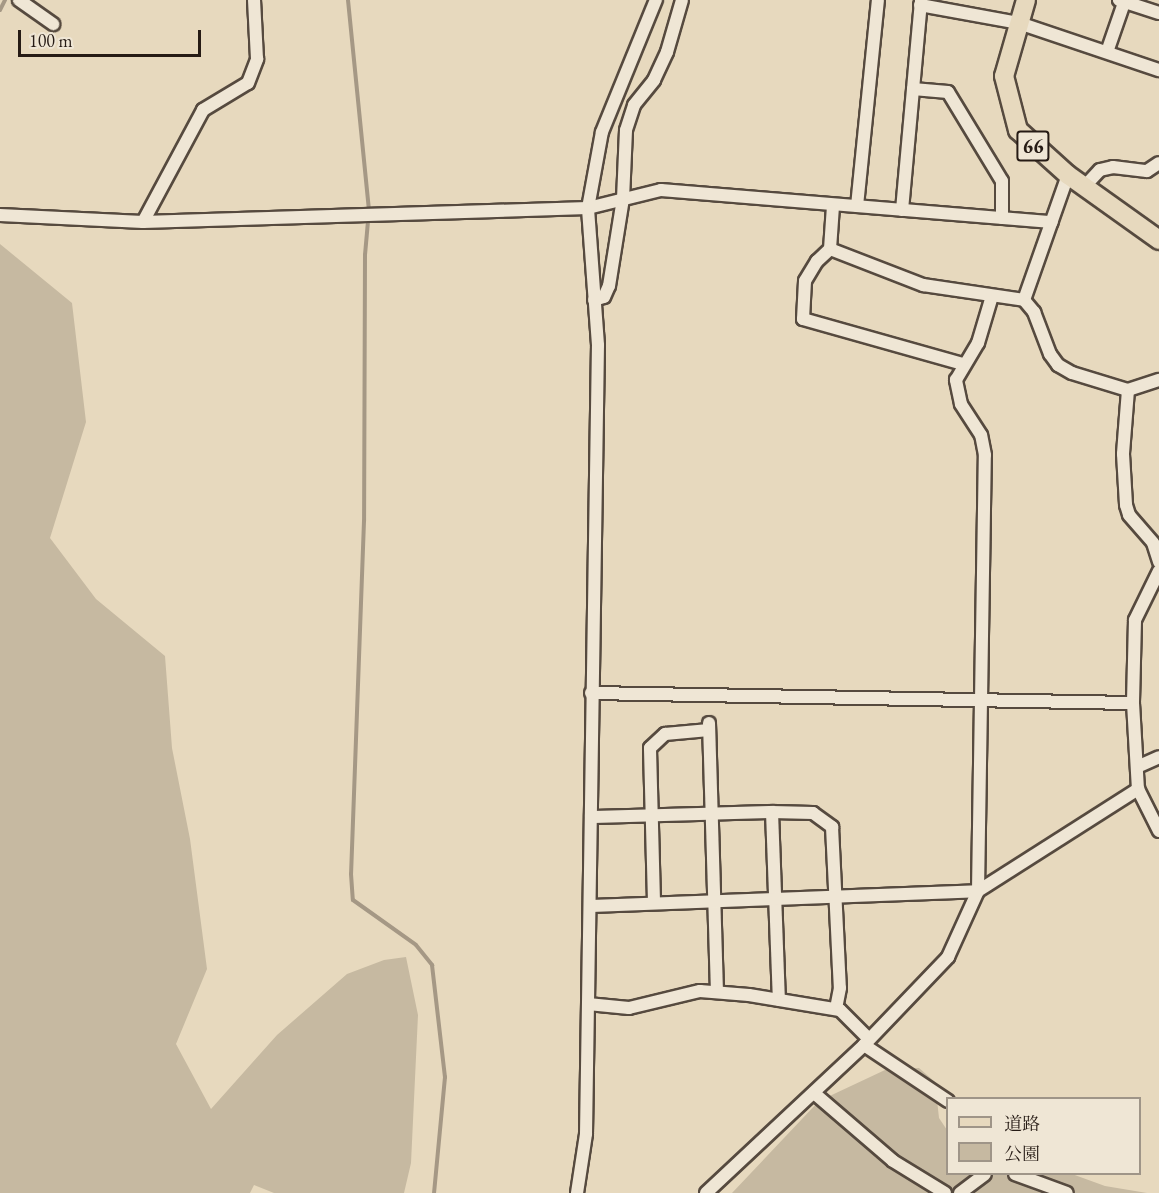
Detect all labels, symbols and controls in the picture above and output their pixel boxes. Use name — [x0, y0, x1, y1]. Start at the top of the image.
scale bar — [21, 18, 204, 56]
text: 100 m — [29, 29, 73, 52]
road number: 66 — [1015, 129, 1051, 163]
legend — [946, 1097, 1141, 1175]
text: 道路 — [1004, 1112, 1040, 1135]
text: 公園 — [1004, 1142, 1040, 1165]

